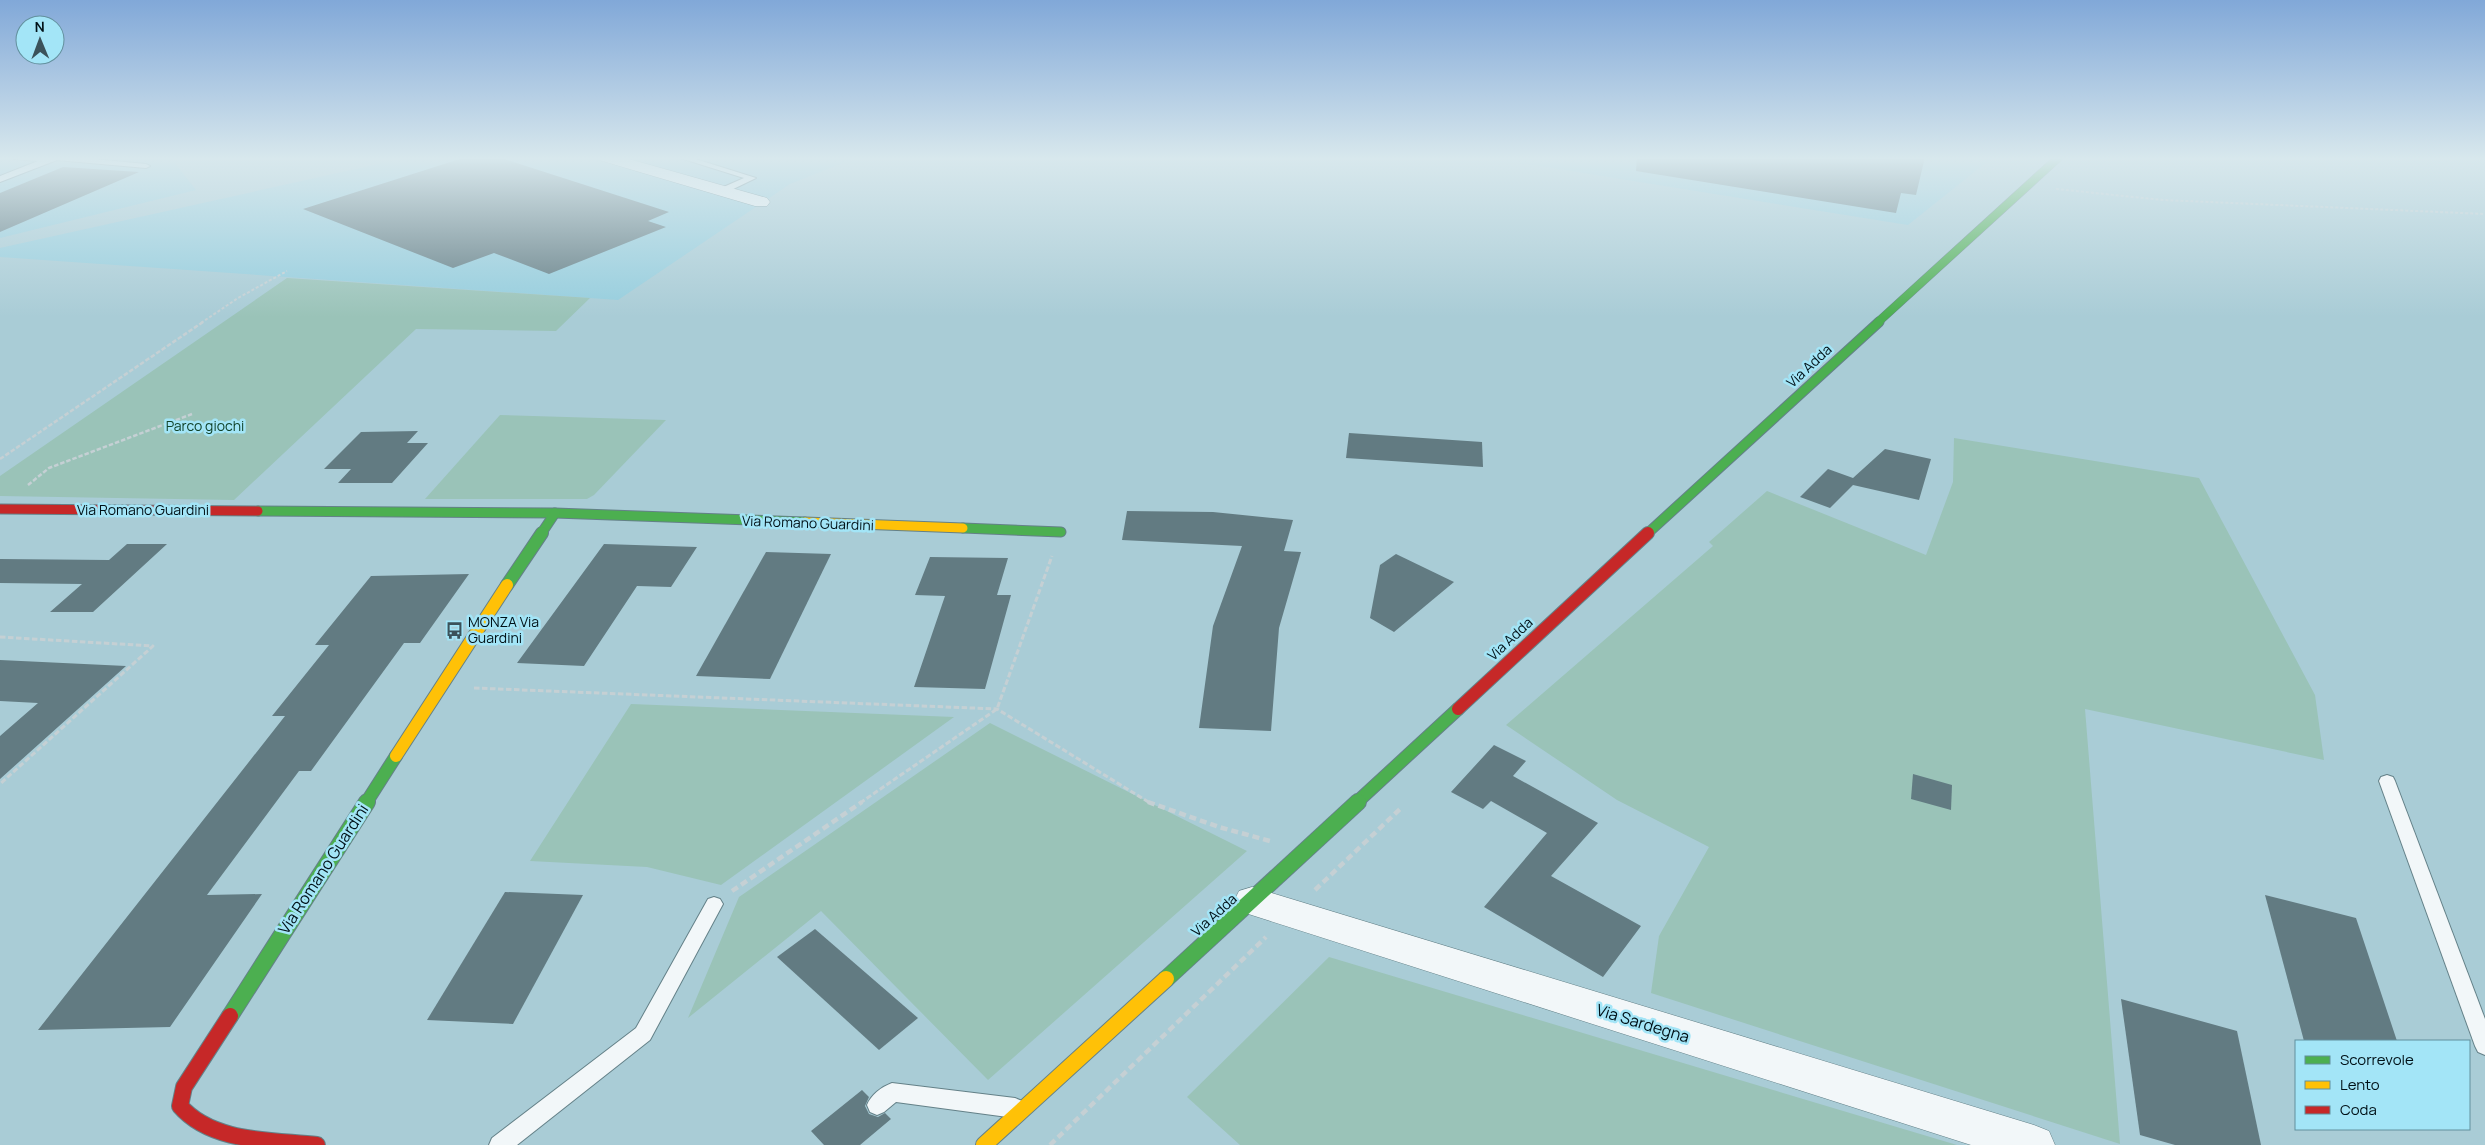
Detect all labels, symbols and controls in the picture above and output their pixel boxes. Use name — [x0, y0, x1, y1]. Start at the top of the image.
north arrow — [15, 15, 65, 65]
text: N — [35, 17, 45, 36]
street label: Via Adda — [1782, 340, 1835, 391]
park label: Parco giochi — [166, 416, 244, 435]
street label: Via Romano Guardini — [77, 500, 209, 519]
street label: Via Romano Guardini — [742, 511, 874, 534]
place label: MONZA Via Guardini — [468, 612, 539, 647]
street label: Via Adda — [1483, 613, 1536, 664]
bus stop icon: MONZA Via Guardini — [444, 620, 464, 640]
street label: Via Romano Guardini — [273, 800, 373, 938]
street label: Via Adda — [1187, 889, 1241, 940]
street label: Via Sardegna — [1594, 998, 1692, 1048]
legend — [2295, 1040, 2470, 1130]
text: Scorrevole — [2340, 1049, 2414, 1070]
text: Lento — [2340, 1074, 2380, 1095]
text: Coda — [2340, 1099, 2377, 1120]

